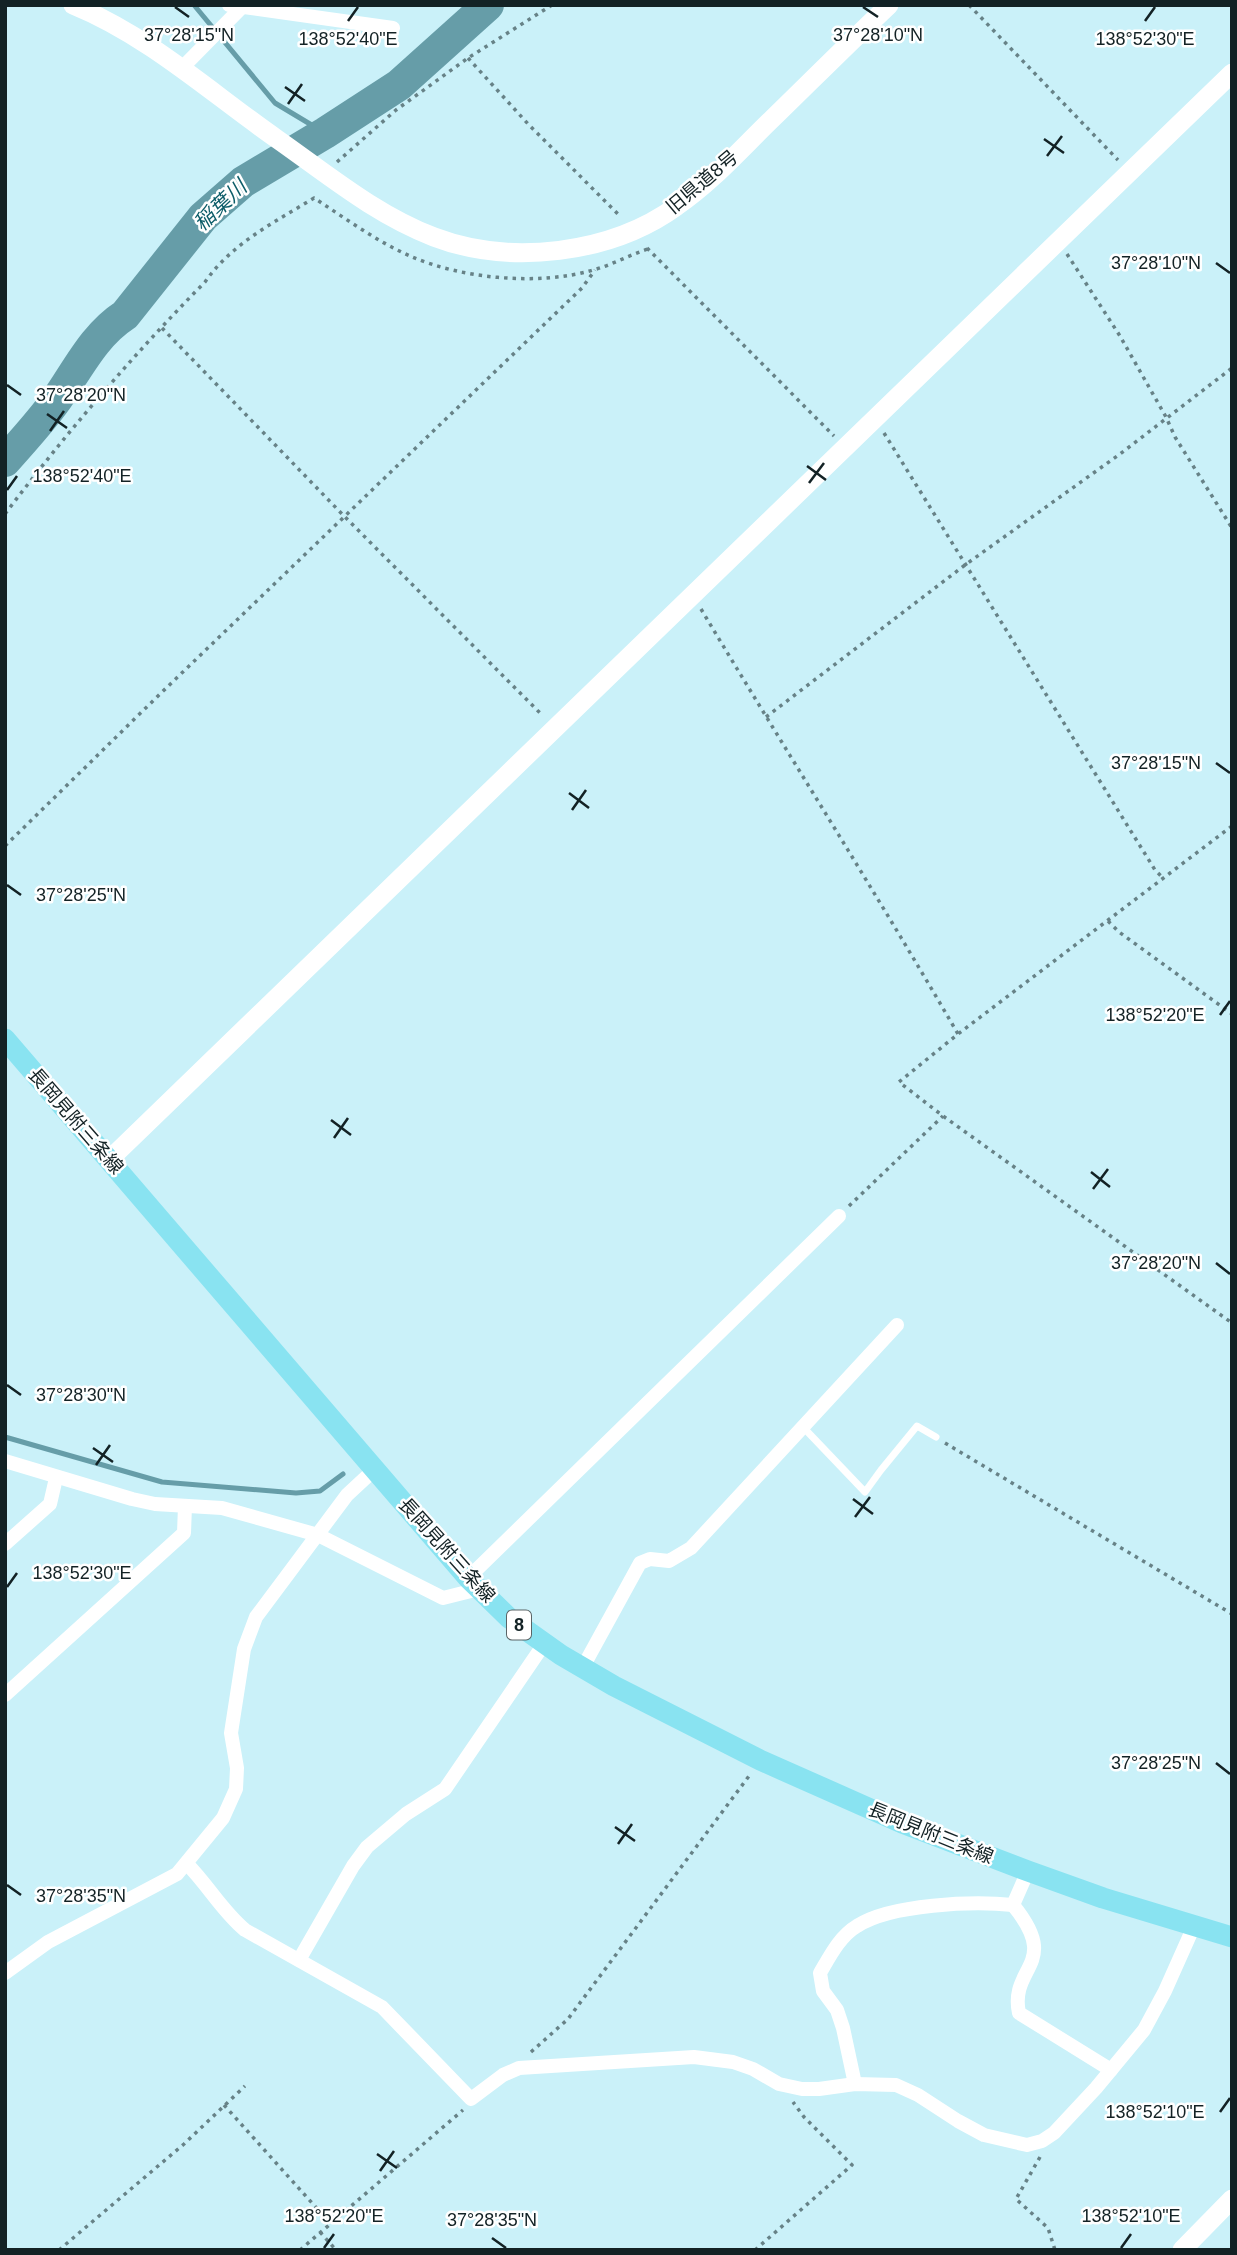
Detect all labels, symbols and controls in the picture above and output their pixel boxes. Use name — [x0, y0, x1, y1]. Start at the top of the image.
text: 37°28'15"N — [144, 25, 234, 45]
text: 37°28'10"N — [833, 25, 923, 45]
text: 138°52'40"E — [298, 29, 398, 49]
text: 138°52'30"E — [1095, 29, 1195, 49]
street label: 旧県道8号 — [662, 146, 742, 218]
water label: 稲葉川 — [189, 174, 252, 235]
text: 37°28'10"N — [1111, 253, 1201, 273]
text: 37°28'20"N — [36, 385, 126, 405]
text: 138°52'40"E — [32, 466, 132, 486]
text: 37°28'15"N — [1111, 753, 1201, 773]
text: 37°28'25"N — [36, 885, 126, 905]
text: 138°52'20"E — [1105, 1005, 1205, 1025]
street label: 長岡見附三条線 — [24, 1064, 128, 1178]
text: 37°28'20"N — [1111, 1253, 1201, 1273]
text: 37°28'30"N — [36, 1385, 126, 1405]
street label: 長岡見附三条線 — [395, 1494, 499, 1606]
text: 138°52'30"E — [32, 1563, 132, 1583]
road number: 8 — [507, 1610, 531, 1640]
text: 37°28'25"N — [1111, 1753, 1201, 1773]
street label: 長岡見附三条線 — [865, 1798, 997, 1868]
text: 37°28'35"N — [36, 1886, 126, 1906]
text: 138°52'10"E — [1105, 2102, 1205, 2122]
text: 138°52'20"E — [284, 2206, 384, 2226]
text: 138°52'10"E — [1081, 2206, 1181, 2226]
text: 37°28'35"N — [447, 2210, 537, 2230]

